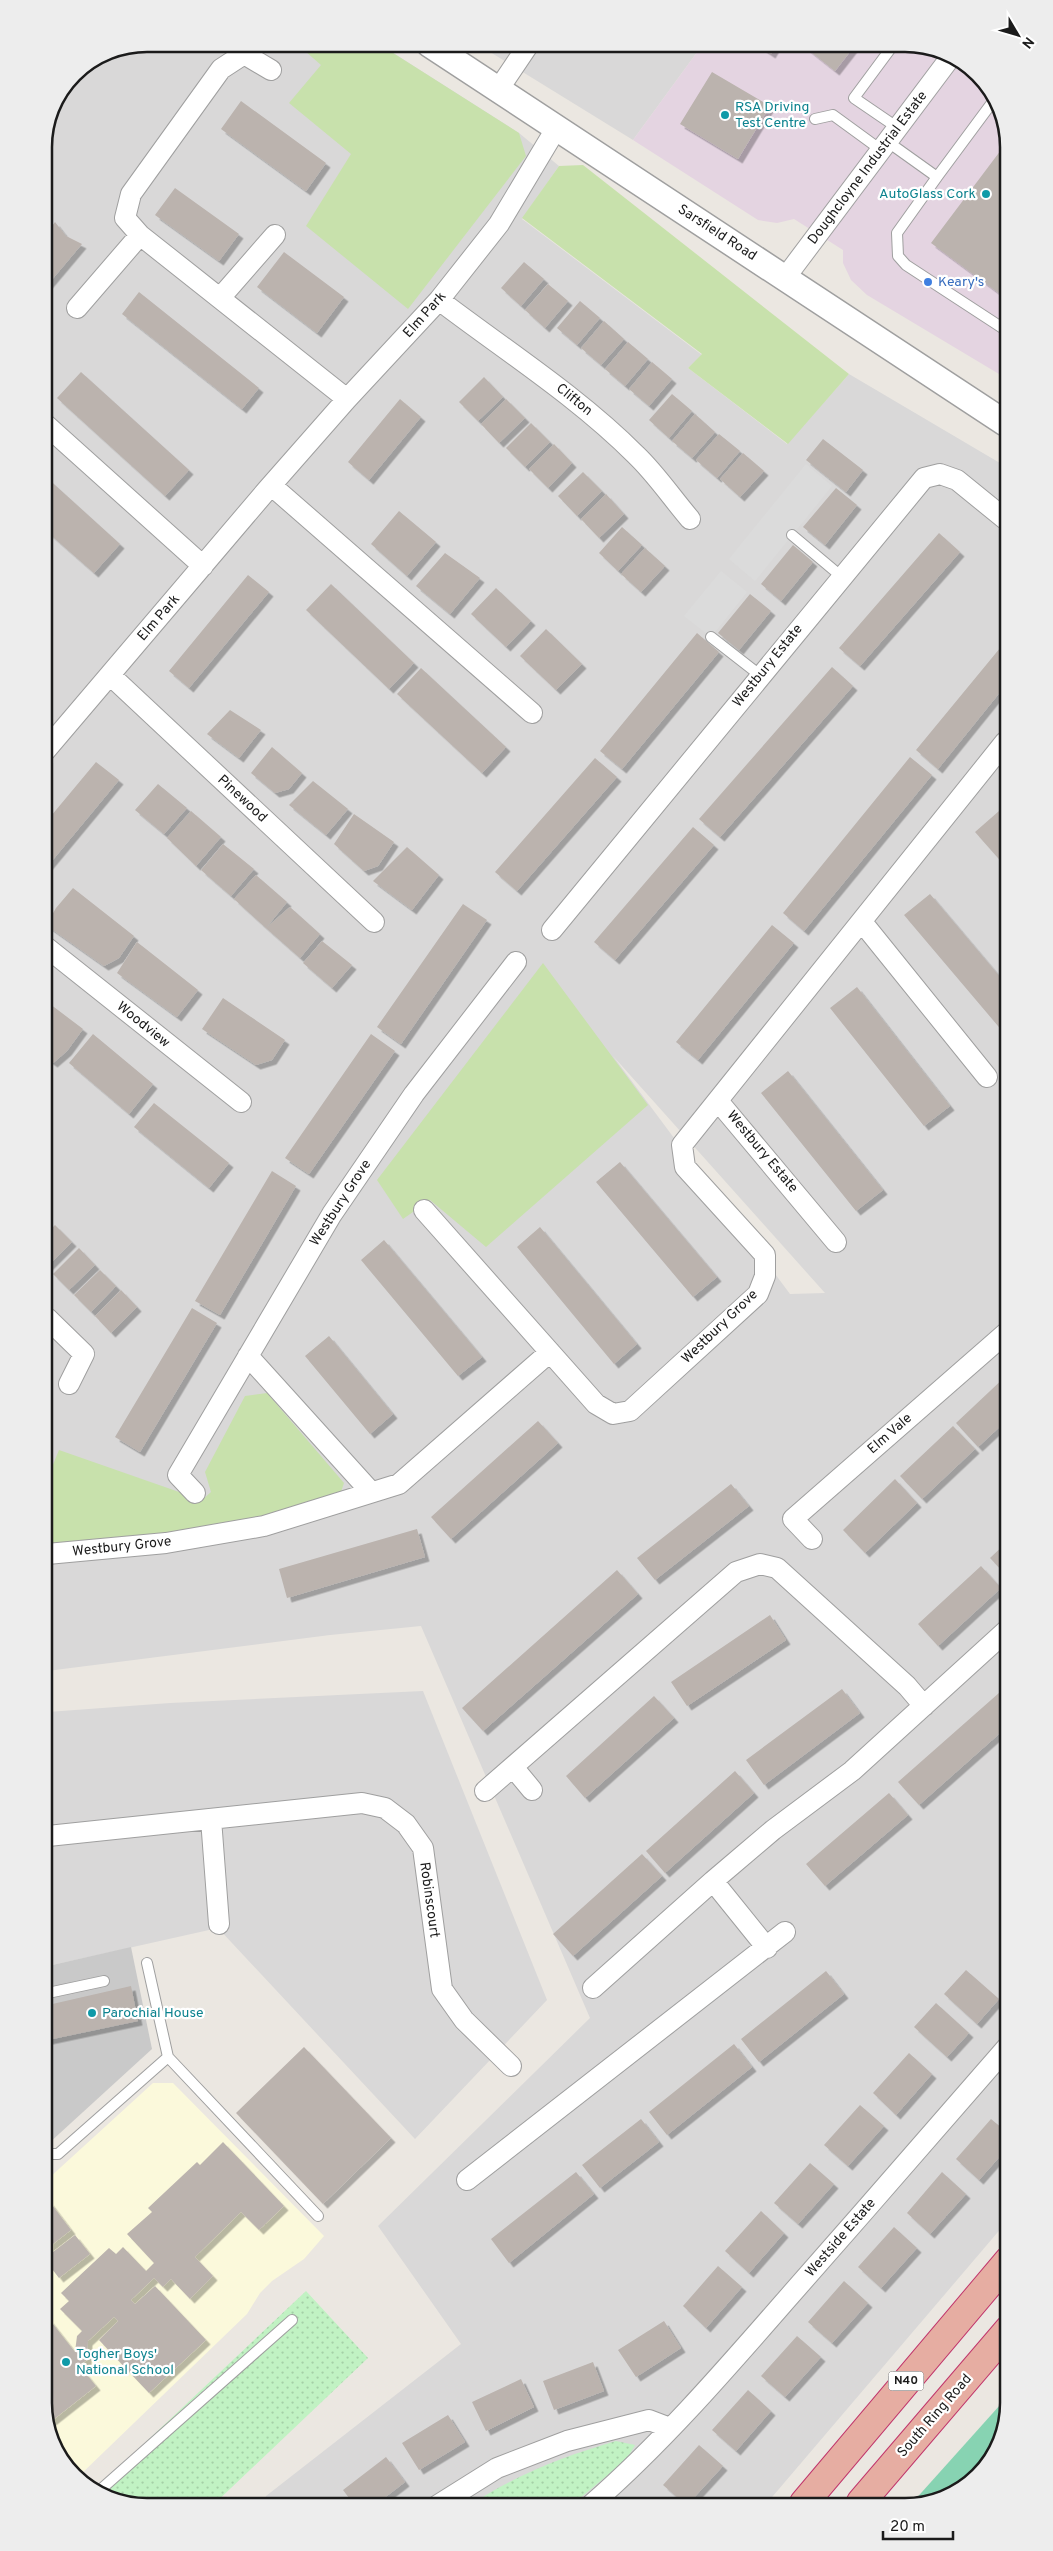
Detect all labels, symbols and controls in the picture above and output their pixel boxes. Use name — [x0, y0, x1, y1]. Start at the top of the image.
north arrow — [993, 10, 1043, 60]
text: N — [1017, 33, 1037, 51]
street label: Doughcloyne Industrial Estate — [805, 88, 931, 248]
place label: RSA Driving Test Centre — [735, 99, 810, 132]
marker: RSA Driving Test Centre — [719, 109, 731, 121]
place label: AutoGlass Cork — [879, 186, 976, 203]
marker: AutoGlass Cork — [980, 188, 992, 200]
street label: Sarsfield Road — [674, 201, 760, 265]
place label: Keary's — [938, 274, 984, 291]
marker: Keary's — [922, 276, 934, 288]
street label: Elm Park — [400, 288, 450, 342]
street label: Clifton — [552, 380, 596, 420]
street label: Elm Park — [134, 591, 184, 645]
street label: Westbury Estate — [729, 621, 807, 711]
street label: Pinewood — [214, 772, 270, 826]
street label: Woodview — [113, 998, 173, 1052]
street label: Westbury Estate — [723, 1107, 801, 1197]
street label: Westbury Grove — [307, 1157, 375, 1249]
street label: Westbury Grove — [678, 1286, 762, 1368]
street label: Elm Vale — [864, 1410, 916, 1458]
street label: Westbury Grove — [72, 1533, 172, 1561]
street label: Robinscourt — [415, 1861, 443, 1939]
place label: Parochial House — [102, 2005, 203, 2022]
marker: Parochial House — [86, 2007, 98, 2019]
street label: Westside Estate — [802, 2195, 880, 2281]
place label: Togher Boys' National School — [76, 2346, 174, 2379]
marker: Togher Boys' National School — [60, 2356, 72, 2368]
street label: South Ring Road — [894, 2371, 976, 2461]
road number: N40 — [888, 2372, 924, 2390]
scale bar — [883, 2508, 953, 2540]
text: 20 m — [890, 2518, 925, 2537]

